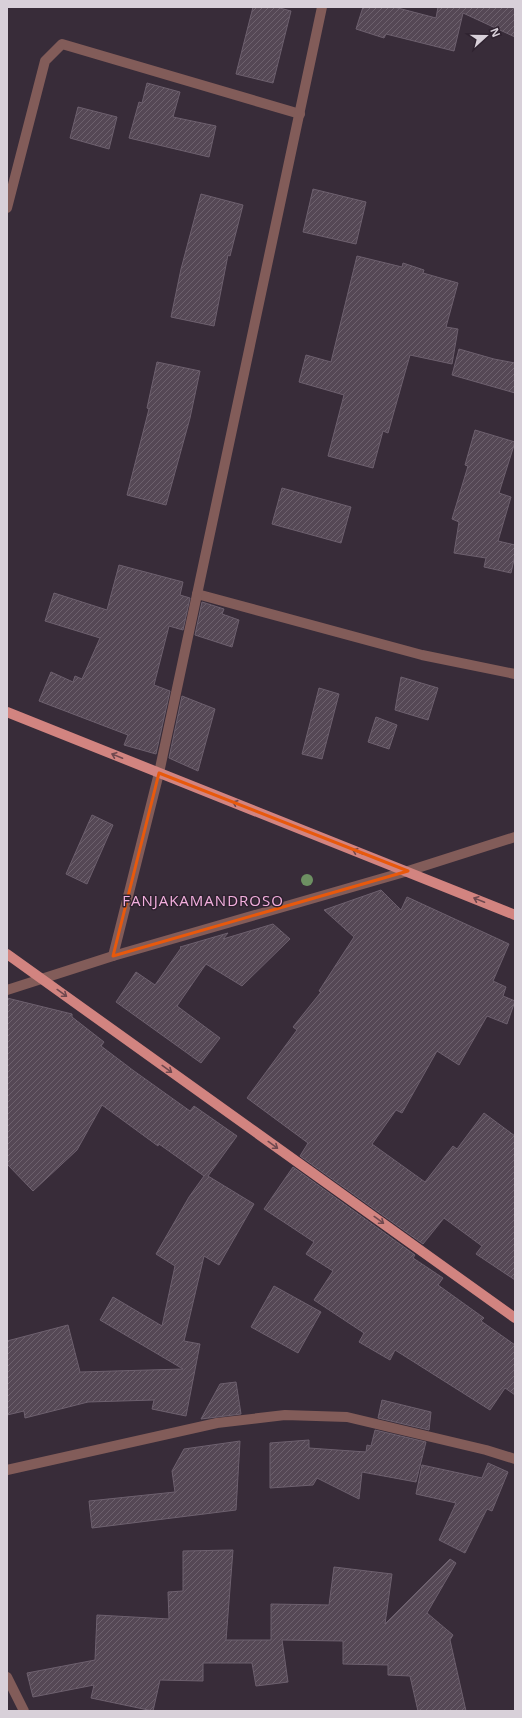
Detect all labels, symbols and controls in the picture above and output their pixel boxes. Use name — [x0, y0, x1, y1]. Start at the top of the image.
north arrow — [466, 16, 506, 56]
text: N — [487, 25, 504, 39]
one-way arrow — [111, 751, 123, 759]
one-way arrow — [232, 799, 244, 807]
one-way arrow — [353, 847, 365, 855]
district label: FANJAKAMANDROSO — [122, 890, 284, 910]
one-way arrow — [473, 896, 485, 904]
one-way arrow — [56, 989, 67, 997]
one-way arrow — [162, 1065, 173, 1073]
one-way arrow — [267, 1140, 278, 1149]
one-way arrow — [373, 1216, 384, 1224]

